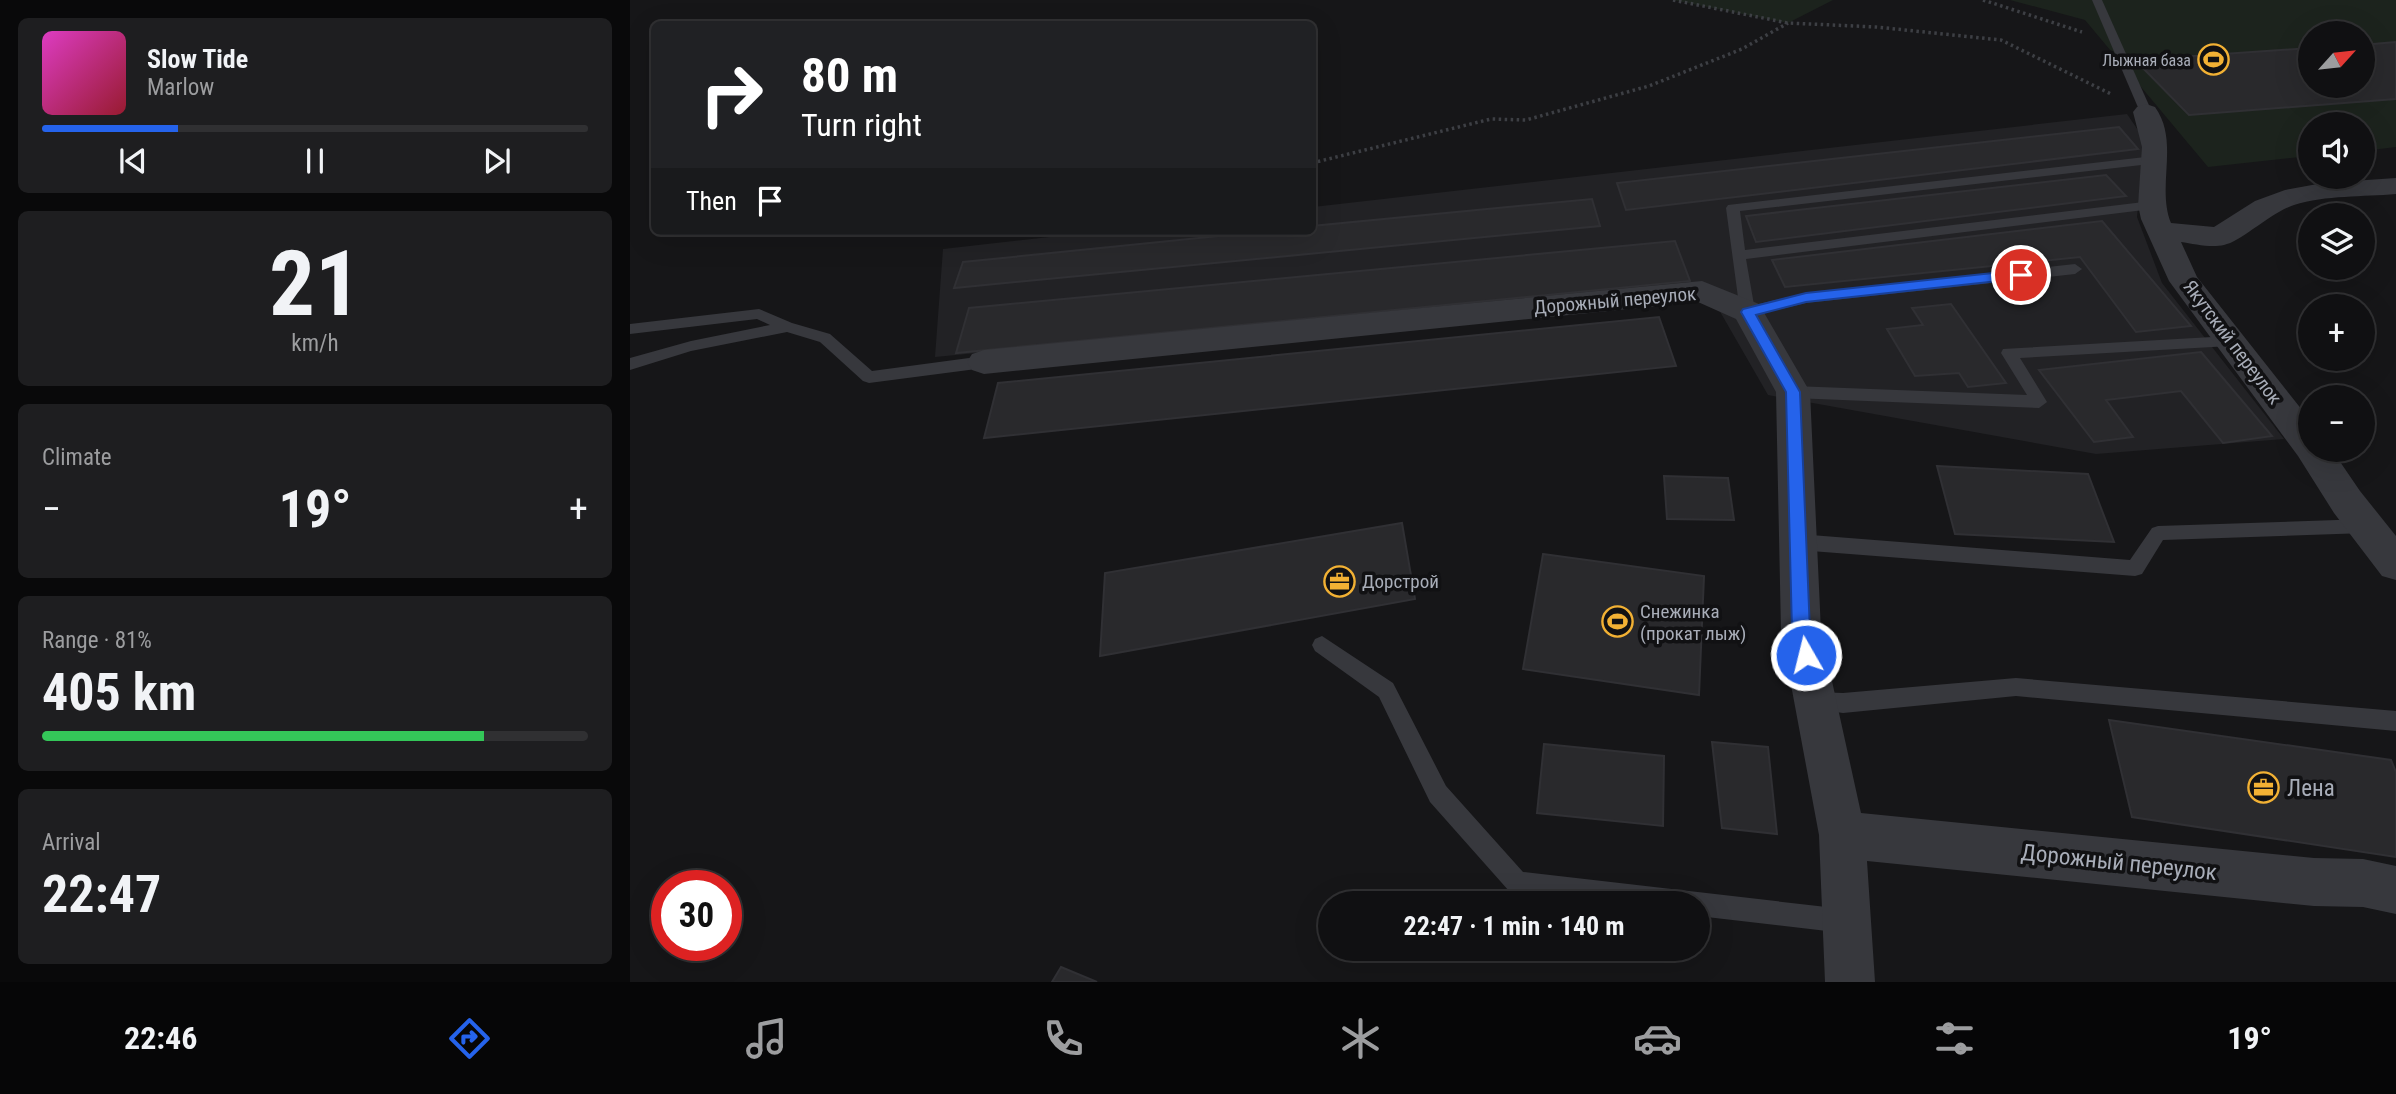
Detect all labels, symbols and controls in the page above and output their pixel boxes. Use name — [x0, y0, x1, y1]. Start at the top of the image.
north arrow — [2298, 21, 2375, 98]
map controls — [2298, 21, 2375, 462]
sports icon: Лыжная база — [2197, 43, 2231, 77]
text: Slow Tide — [147, 44, 248, 74]
text: 80 m — [801, 47, 898, 104]
icon: right — [686, 49, 777, 140]
place label: Лыжная база — [2102, 51, 2191, 70]
text: Marlow — [147, 74, 214, 101]
text: Turn right — [801, 106, 922, 144]
button: sound — [2298, 112, 2375, 189]
icon: previous — [114, 142, 152, 180]
icon: pause — [296, 142, 334, 180]
icon: next — [478, 142, 516, 180]
icon: arrive — [751, 182, 789, 220]
text: Then — [686, 186, 737, 216]
button: layers — [2298, 203, 2375, 280]
text: 21 — [269, 231, 361, 337]
pin — [1991, 245, 2051, 305]
icon: arrive — [2002, 256, 2040, 294]
street label: Якутский переулок — [2178, 276, 2287, 409]
street label: Дорожный переулок — [1533, 282, 1697, 319]
button: + — [2298, 294, 2375, 371]
text: km/h — [291, 330, 339, 357]
button: − — [2298, 385, 2375, 462]
text: Climate — [42, 444, 112, 471]
text: 19° — [279, 479, 351, 540]
text: − — [42, 487, 61, 531]
text: + — [569, 487, 588, 531]
office icon: Дорстрой — [1322, 564, 1356, 598]
place label: Дорстрой — [1362, 570, 1439, 593]
place label: Снежинка (прокат лыж) — [1640, 600, 1746, 645]
sports icon: Снежинка (прокат лыж) — [1600, 605, 1634, 639]
position arrow — [1769, 618, 1843, 692]
text: Range · 81% — [42, 627, 152, 654]
text: 405 km — [42, 662, 196, 723]
office icon: Лена — [2247, 771, 2281, 805]
place label: Лена — [2287, 775, 2335, 802]
text: Arrival — [42, 829, 101, 856]
street label: Дорожный переулок — [2020, 839, 2218, 886]
text: 22:47 — [42, 864, 161, 925]
speed limit sign: 30 — [651, 870, 742, 961]
text: 22:47 · 1 min · 140 m — [1404, 911, 1624, 941]
icon: directions — [445, 1014, 494, 1063]
icon: music — [742, 1014, 791, 1063]
icon: phone — [1039, 1014, 1088, 1063]
icon: climate — [1336, 1014, 1385, 1063]
icon: car — [1633, 1014, 1682, 1063]
icon: filters — [1930, 1014, 1979, 1063]
text: 22:46 — [124, 1019, 197, 1057]
text: 19° — [2227, 1019, 2272, 1057]

